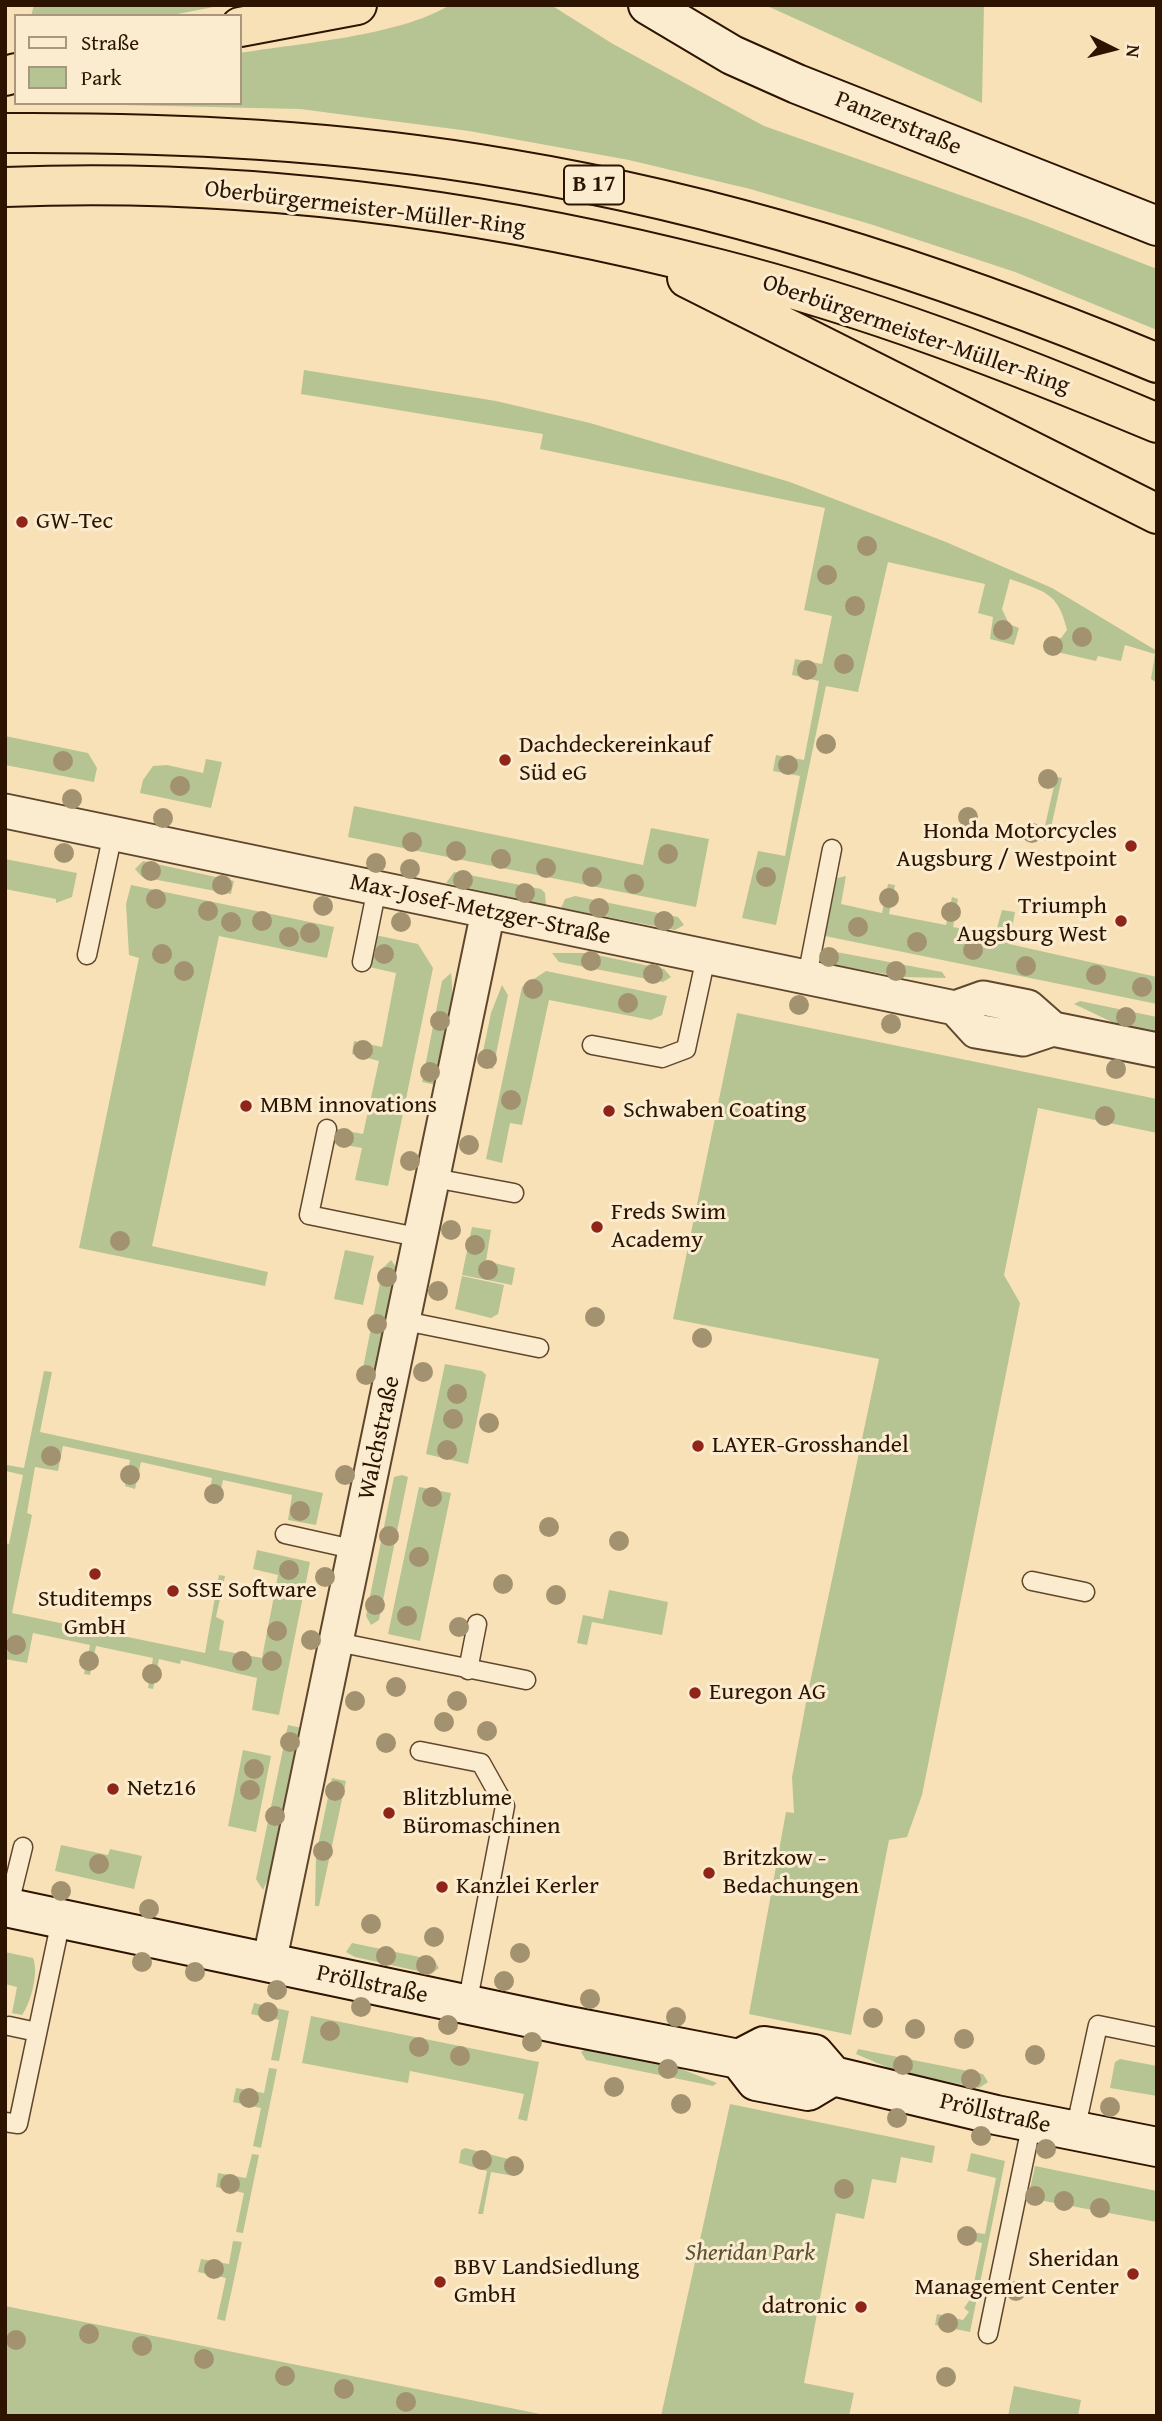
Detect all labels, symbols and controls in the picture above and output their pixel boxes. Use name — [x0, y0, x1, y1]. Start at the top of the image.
legend — [14, 14, 242, 105]
north arrow — [1078, 14, 1148, 84]
text: Straße — [81, 27, 139, 58]
text: N — [1119, 43, 1148, 59]
text: Park — [81, 62, 122, 93]
street label: Panzerstraße — [831, 86, 965, 162]
road number: B 17 — [564, 166, 624, 204]
street label: Oberbürgermeister-Müller-Ring — [203, 175, 527, 243]
street label: Oberbürgermeister-Müller-Ring — [759, 269, 1073, 401]
place label: GW-Tec — [36, 508, 113, 536]
marker: GW-Tec — [14, 514, 30, 530]
place label: Dachdeckereinkauf Süd eG — [519, 732, 711, 788]
marker: Dachdeckereinkauf Süd eG — [497, 752, 513, 768]
place label: Honda Motorcycles Augsburg / Westpoint — [896, 818, 1117, 874]
marker: Honda Motorcycles Augsburg / Westpoint — [1123, 838, 1139, 854]
street label: Max-Josef-Metzger-Straße — [347, 868, 613, 952]
place label: Triumph Augsburg West — [957, 893, 1107, 949]
marker: Triumph Augsburg West — [1113, 913, 1129, 929]
place label: MBM innovations — [260, 1092, 437, 1120]
place label: Schwaben Coating — [623, 1097, 806, 1125]
marker: MBM innovations — [238, 1098, 254, 1114]
marker: Schwaben Coating — [601, 1103, 617, 1119]
place label: Freds Swim Academy — [611, 1199, 726, 1255]
marker: Freds Swim Academy — [589, 1219, 605, 1235]
street label: Walchstraße — [353, 1374, 407, 1502]
place label: LAYER-Grosshandel — [712, 1432, 909, 1460]
marker: LAYER-Grosshandel — [690, 1438, 706, 1454]
marker: Studitemps GmbH — [87, 1566, 103, 1582]
place label: SSE Software — [187, 1577, 317, 1605]
marker: SSE Software — [165, 1583, 181, 1599]
place label: Studitemps GmbH — [38, 1586, 152, 1642]
place label: Euregon AG — [709, 1679, 826, 1707]
marker: Euregon AG — [687, 1685, 703, 1701]
place label: Netz16 — [127, 1775, 196, 1803]
marker: Netz16 — [105, 1781, 121, 1797]
place label: Blitzblume Büromaschinen — [403, 1785, 561, 1841]
marker: Blitzblume Büromaschinen — [381, 1805, 397, 1821]
place label: Britzkow - Bedachungen — [723, 1845, 859, 1901]
marker: Britzkow - Bedachungen — [701, 1865, 717, 1881]
place label: Kanzlei Kerler — [456, 1873, 599, 1901]
marker: Kanzlei Kerler — [434, 1879, 450, 1895]
street label: Pröllstraße — [314, 1959, 430, 2011]
street label: Pröllstraße — [937, 2087, 1053, 2141]
park label: Sheridan Park — [685, 2240, 815, 2268]
place label: Sheridan Management Center — [914, 2246, 1119, 2302]
place label: BBV LandSiedlung GmbH — [454, 2254, 639, 2310]
marker: Sheridan Management Center — [1125, 2266, 1141, 2282]
marker: BBV LandSiedlung GmbH — [432, 2274, 448, 2290]
place label: datronic — [762, 2293, 847, 2321]
marker: datronic — [853, 2299, 869, 2315]

